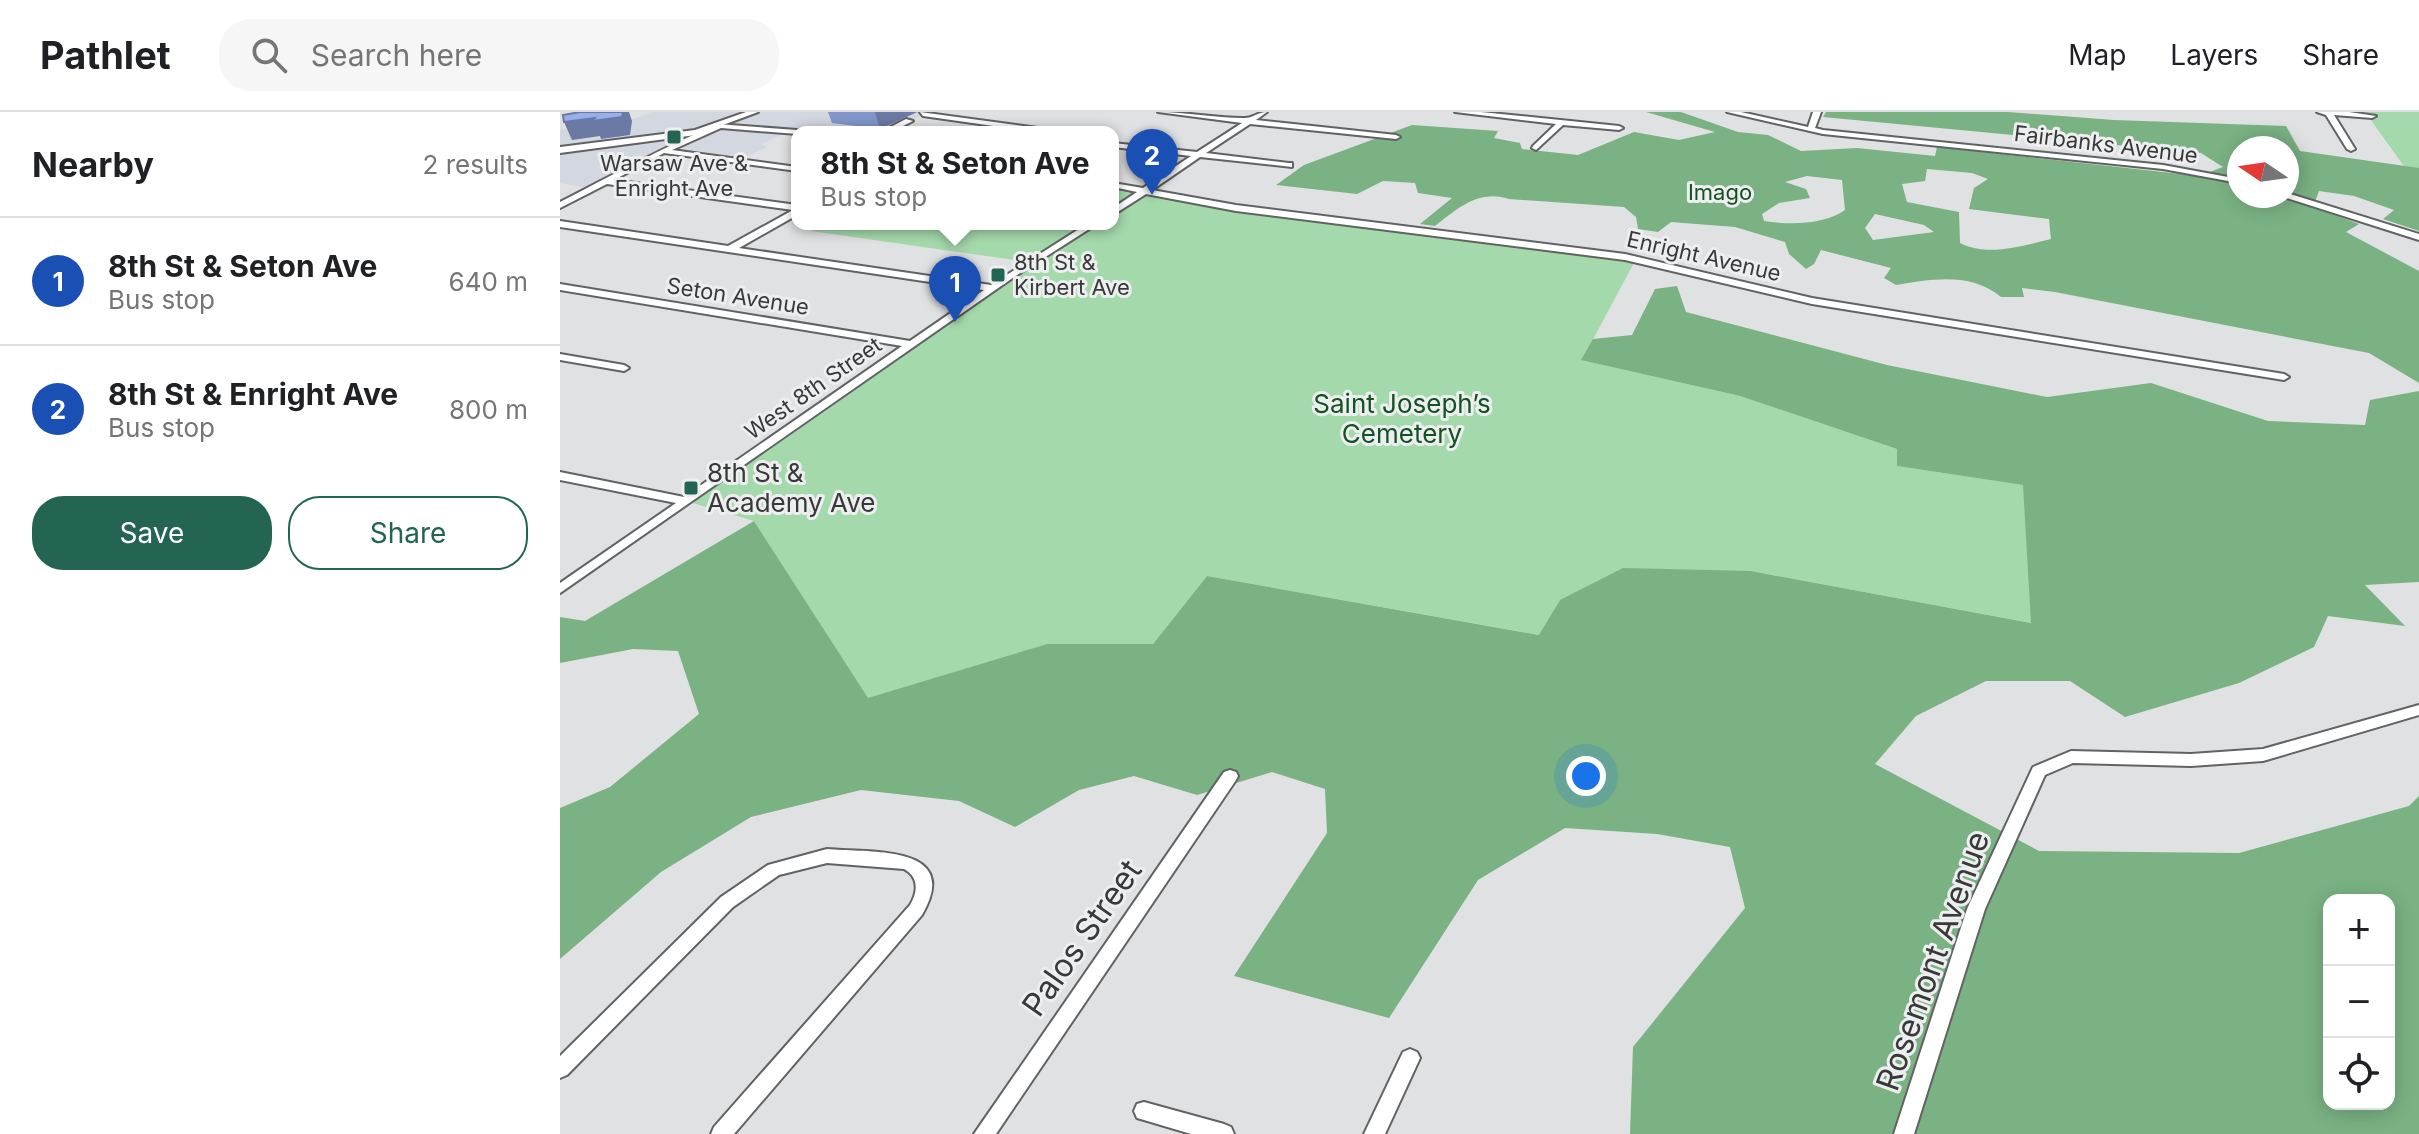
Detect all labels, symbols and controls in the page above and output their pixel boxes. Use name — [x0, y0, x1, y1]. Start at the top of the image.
search box — [219, 19, 779, 91]
text: Pathlet — [40, 32, 171, 78]
icon: search — [247, 33, 291, 77]
text: Search here — [311, 37, 482, 73]
text: Map — [2068, 38, 2126, 72]
text: Layers — [2170, 38, 2258, 72]
text: Share — [2302, 38, 2379, 72]
street label: Fairbanks Avenue — [2013, 120, 2199, 168]
popup — [791, 126, 1119, 230]
marker: Warsaw Ave & Enright Ave — [665, 128, 683, 146]
pin: 2 — [1126, 129, 1178, 195]
north arrow — [2227, 136, 2299, 208]
text: Nearby — [32, 144, 154, 185]
text: 8th St & Seton Ave — [820, 145, 1090, 181]
text: 2 results — [423, 149, 528, 180]
place label: Warsaw Ave & Enright Ave — [600, 150, 748, 201]
park label: Imago — [1688, 179, 1752, 205]
text: Bus stop — [820, 181, 927, 212]
street label: Enright Avenue — [1624, 226, 1784, 286]
text: 8th St & Seton Ave — [108, 248, 377, 284]
place label: 8th St & Kirbert Ave — [1014, 249, 1130, 300]
pin: 1 — [929, 256, 981, 322]
text: 1 — [52, 266, 64, 297]
text: 640 m — [449, 266, 528, 297]
marker: 8th St & Kirbert Ave — [989, 266, 1007, 284]
street label: Seton Avenue — [665, 272, 811, 320]
text: Bus stop — [108, 284, 215, 315]
street label: West 8th Street — [740, 331, 886, 445]
text: 8th St & Enright Ave — [108, 376, 398, 412]
park label: Saint Joseph’s Cemetery — [1313, 388, 1491, 449]
text: 2 — [50, 394, 66, 425]
text: 800 m — [449, 394, 528, 425]
text: Bus stop — [108, 412, 215, 443]
place label: 8th St & Academy Ave — [707, 457, 875, 518]
marker: 8th St & Academy Ave — [682, 479, 700, 497]
button: Save — [32, 496, 272, 570]
button: Share — [288, 496, 528, 570]
your location — [1566, 756, 1606, 796]
street label: Rosemont Avenue — [1868, 826, 1998, 1096]
street label: Palos Street — [1014, 852, 1150, 1023]
map controls — [2323, 894, 2395, 1110]
button: + — [2323, 894, 2395, 966]
button: − — [2323, 966, 2395, 1038]
button: locate — [2323, 1038, 2395, 1110]

